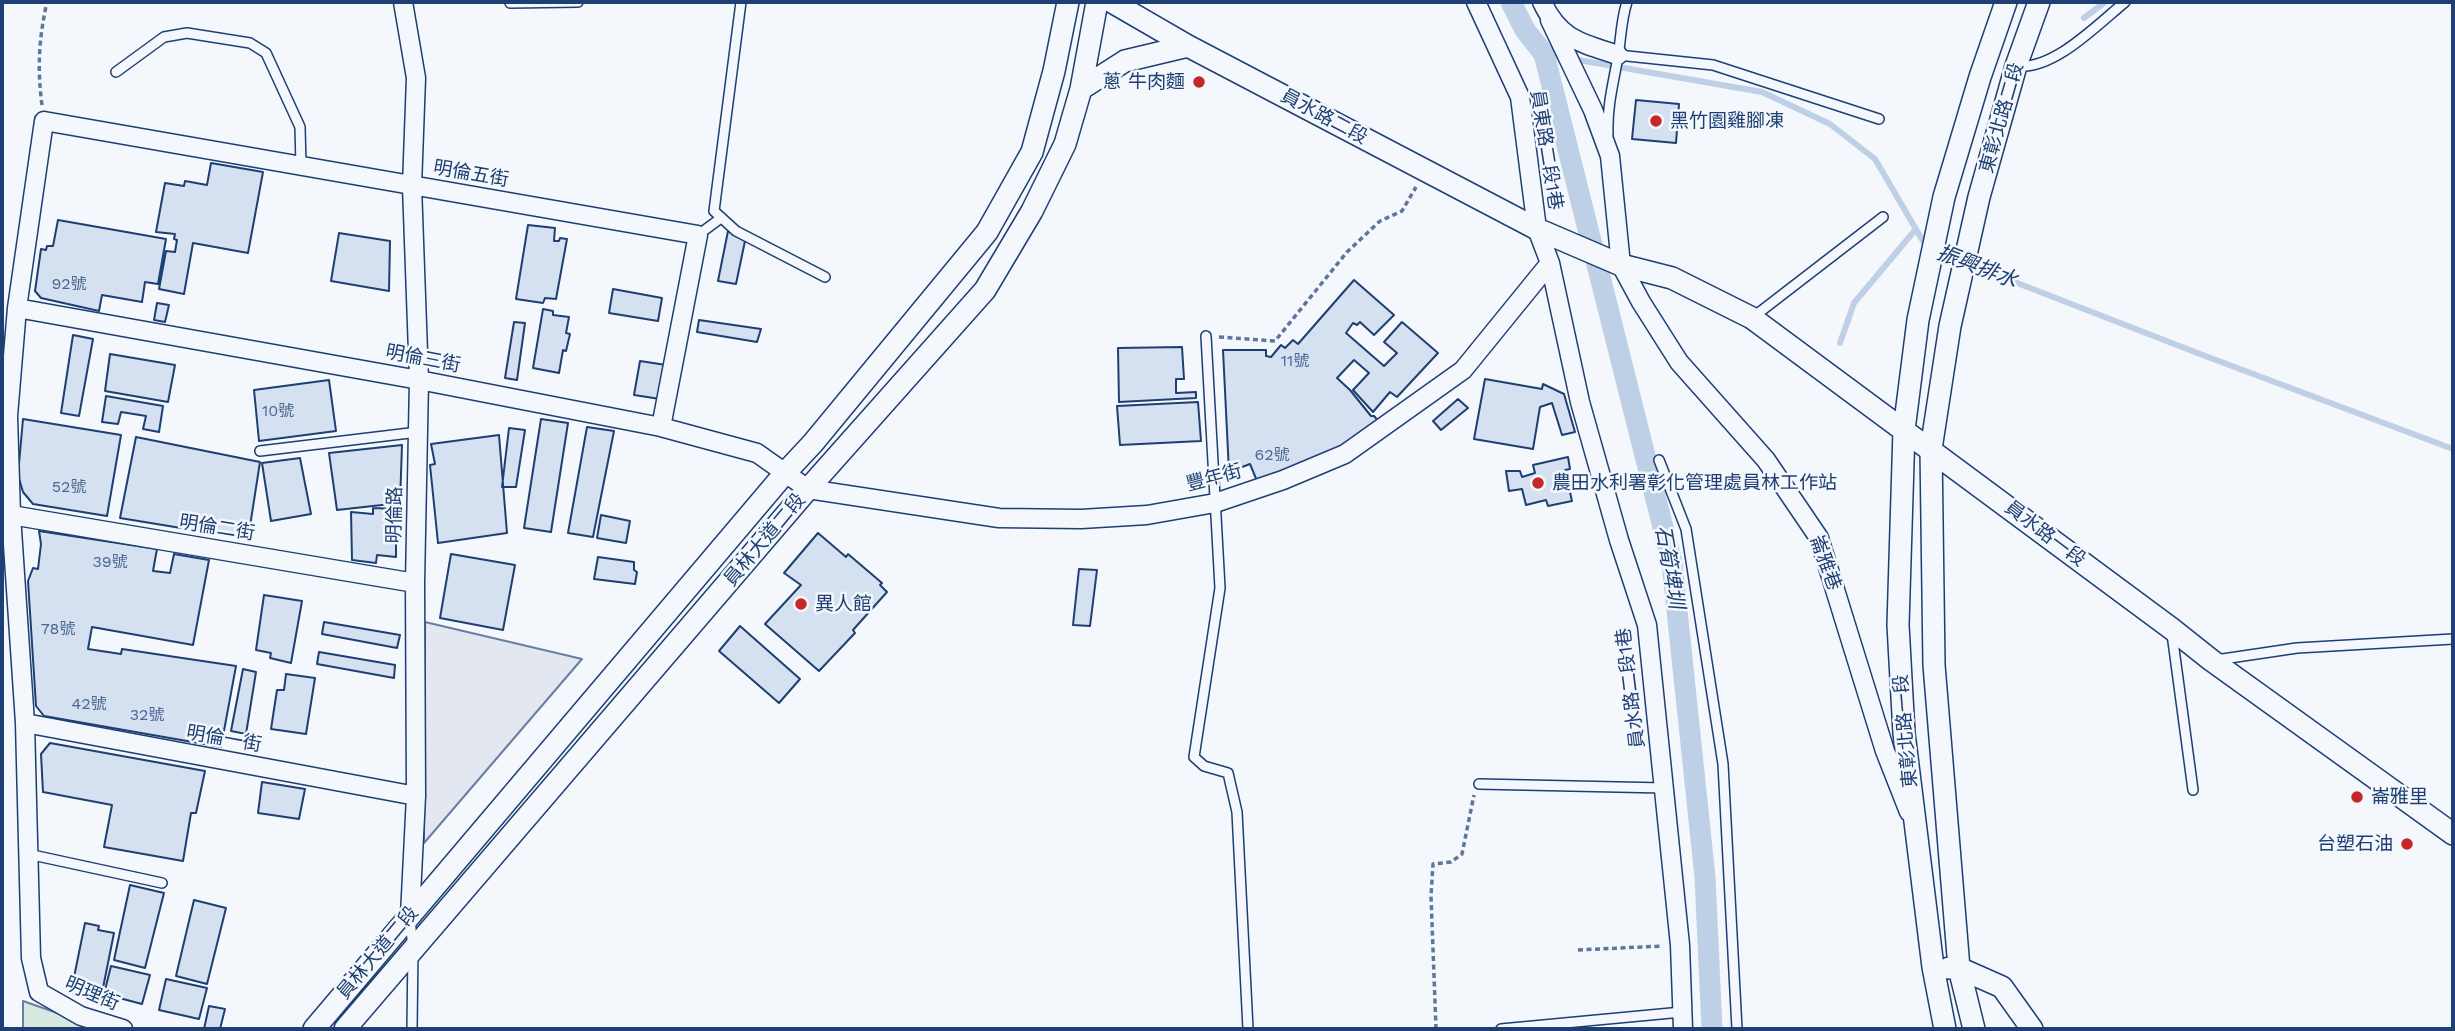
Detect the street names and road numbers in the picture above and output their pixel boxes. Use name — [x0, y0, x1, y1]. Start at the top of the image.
street label: 東彰北路二段 — [1975, 60, 2029, 176]
street label: 員水路二段 — [1277, 85, 1371, 149]
street label: 員東路二段1巷 — [1525, 88, 1567, 212]
street label: 明倫五街 — [432, 156, 510, 192]
street label: 明倫三街 — [384, 341, 462, 377]
street label: 豐年街 — [1184, 460, 1244, 496]
street label: 明倫路 — [383, 486, 407, 544]
street label: 員林大道二段 — [720, 489, 810, 591]
street label: 員水路一段 — [2000, 496, 2090, 572]
street label: 明倫二街 — [178, 511, 256, 545]
street label: 崙雅巷 — [1805, 532, 1845, 594]
street label: 員水路二段1巷 — [1612, 626, 1650, 750]
street label: 東彰北路一段 — [1890, 673, 1922, 789]
street label: 明倫一街 — [185, 721, 263, 757]
street label: 員林大道二段 — [333, 902, 423, 1004]
street label: 明理街 — [61, 972, 123, 1016]

